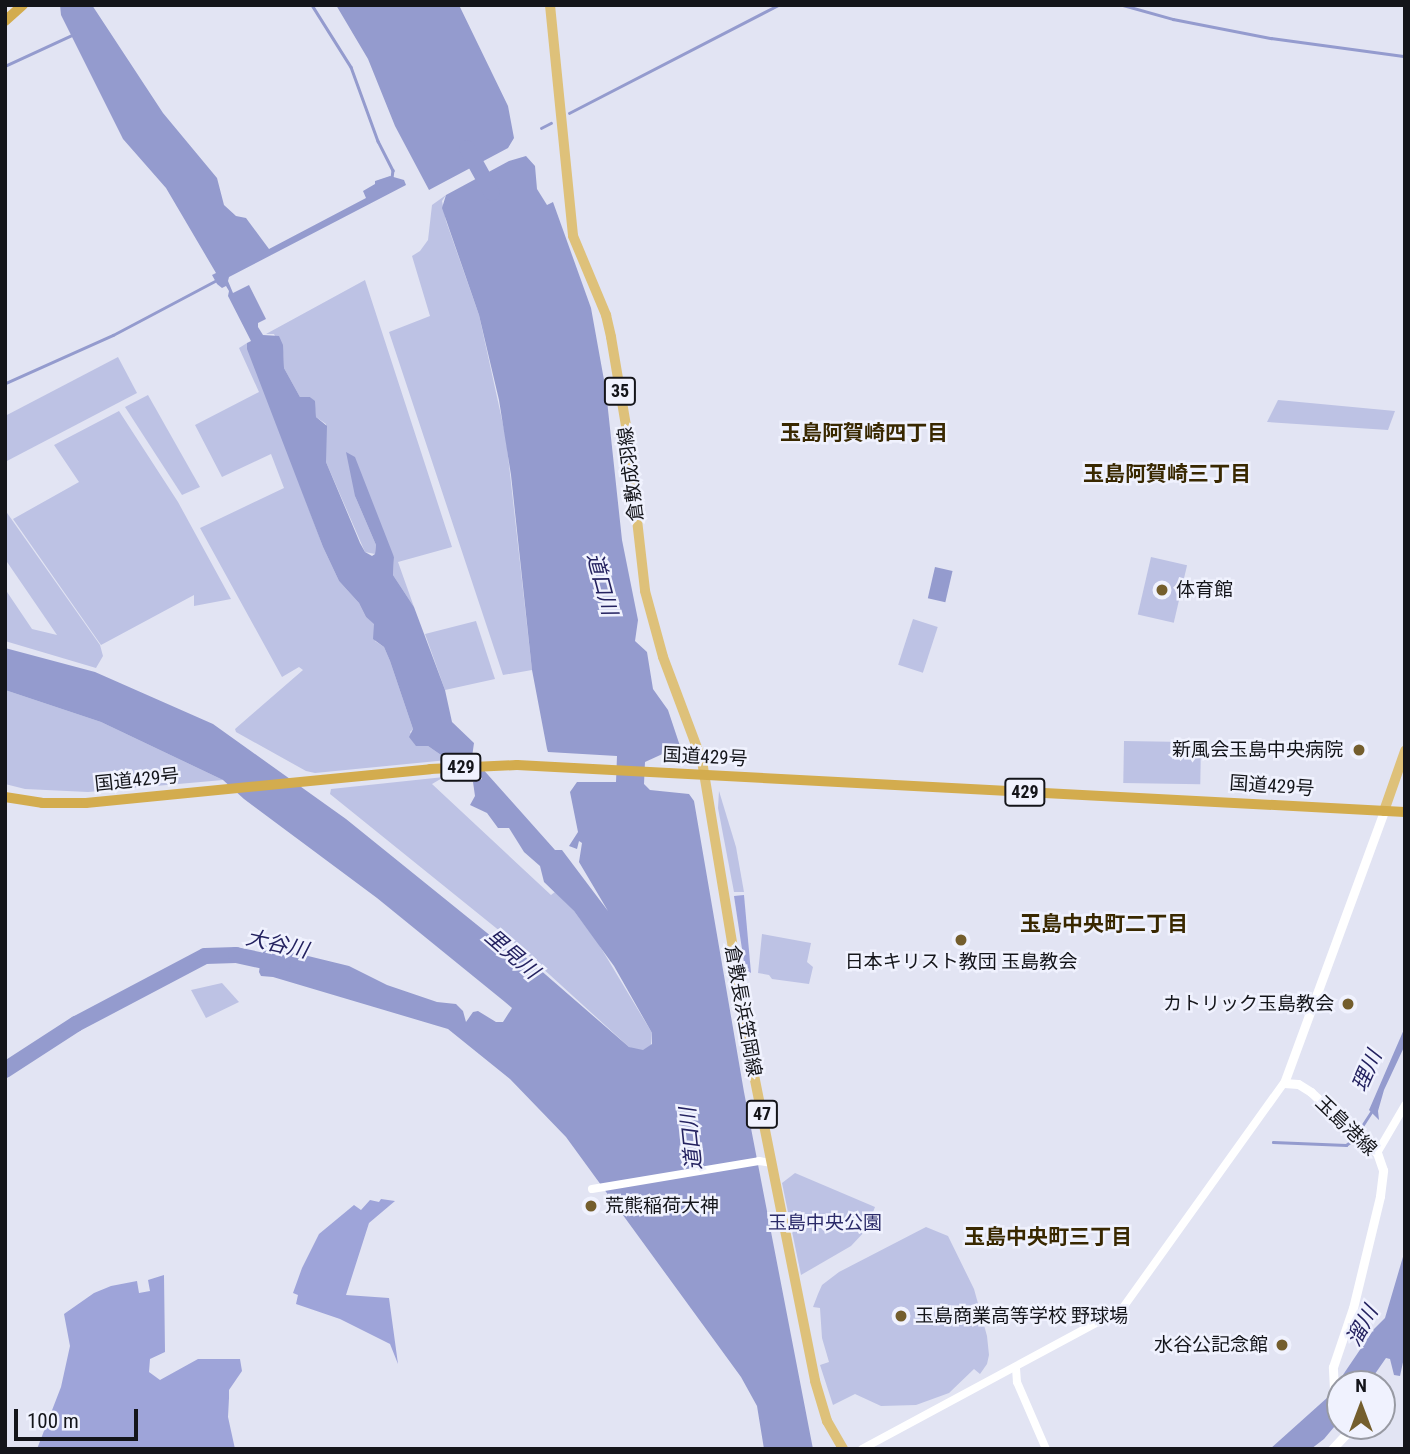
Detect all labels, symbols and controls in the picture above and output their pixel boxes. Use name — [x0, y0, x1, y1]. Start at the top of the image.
road number: 35 — [602, 376, 638, 405]
district label: 玉島阿賀崎四丁目 — [780, 420, 948, 446]
street label: 倉敷成羽線 — [614, 425, 648, 523]
district label: 玉島阿賀崎三丁目 — [1083, 461, 1251, 487]
water label: 道口川 — [582, 550, 622, 618]
place label: 体育館 — [1176, 579, 1233, 601]
marker: 体育館 — [1154, 582, 1170, 598]
place label: 新風会玉島中央病院 — [1172, 739, 1343, 761]
marker: 新風会玉島中央病院 — [1349, 740, 1369, 760]
street label: 国道429号 — [662, 743, 748, 771]
road number: 429 — [440, 752, 482, 782]
street label: 国道429号 — [93, 764, 181, 796]
street label: 国道429号 — [1229, 772, 1315, 800]
road number: 429 — [1004, 778, 1046, 806]
district label: 玉島中央町二丁目 — [1020, 911, 1188, 937]
water label: 里見川 — [480, 924, 544, 984]
water label: 大谷川 — [243, 925, 311, 963]
marker: 日本キリスト教団 玉島教会 — [953, 932, 969, 948]
street label: 倉敷長浜笠岡線 — [720, 944, 766, 1078]
place label: 日本キリスト教団 玉島教会 — [845, 951, 1077, 973]
place label: カトリック玉島教会 — [1163, 993, 1334, 1015]
marker: カトリック玉島教会 — [1340, 996, 1356, 1012]
water label: 理川 — [1347, 1047, 1387, 1095]
street label: 玉島港線 — [1311, 1091, 1381, 1161]
road number: 47 — [744, 1100, 780, 1128]
water label: 道口川 — [675, 1106, 707, 1172]
place label: 荒熊稲荷大神 — [605, 1195, 719, 1217]
marker: 荒熊稲荷大神 — [583, 1198, 599, 1214]
park label: 玉島中央公園 — [768, 1212, 882, 1234]
district label: 玉島中央町三丁目 — [964, 1224, 1132, 1250]
water label: 溜川 — [1341, 1302, 1383, 1350]
place label: 玉島商業高等学校 野球場 — [915, 1305, 1128, 1327]
marker: 玉島商業高等学校 野球場 — [893, 1308, 909, 1324]
place label: 水谷公記念館 — [1154, 1334, 1268, 1356]
marker: 水谷公記念館 — [1274, 1337, 1290, 1353]
north arrow — [1326, 1370, 1396, 1440]
text: N — [1355, 1374, 1367, 1397]
scale bar — [18, 1394, 142, 1438]
text: 100 m — [27, 1409, 79, 1433]

